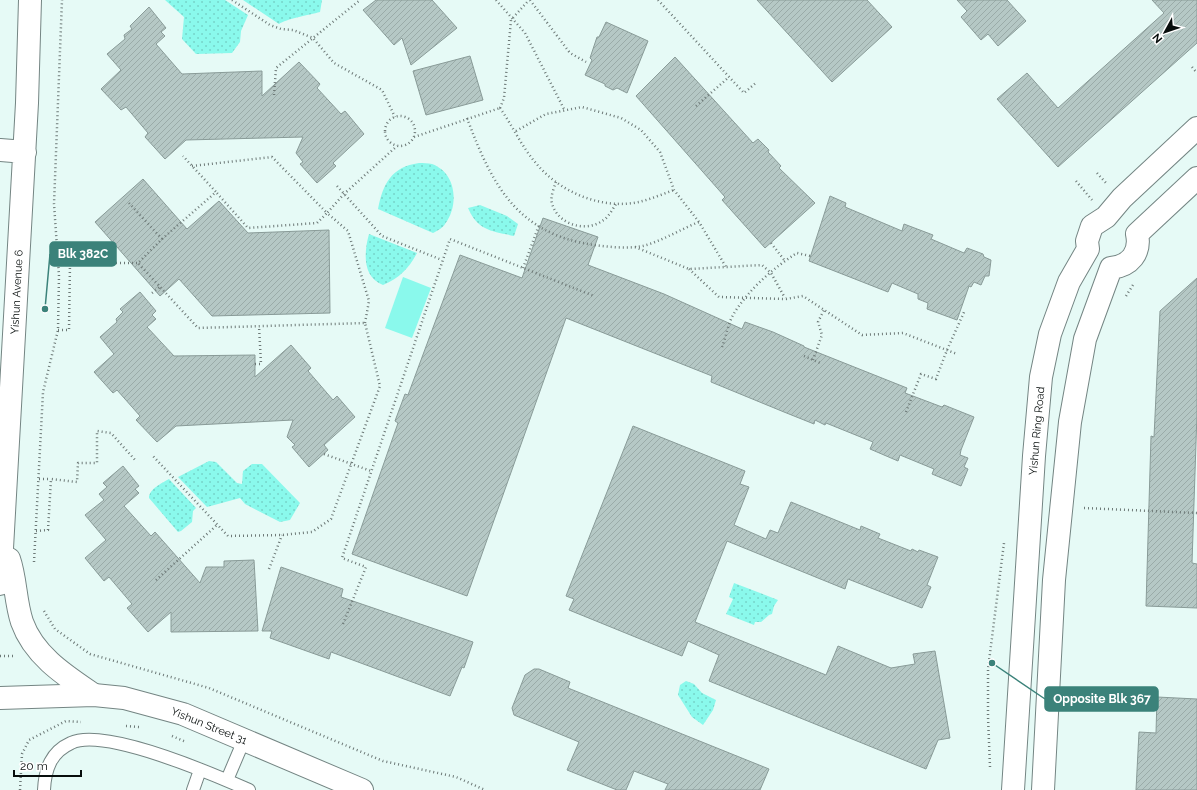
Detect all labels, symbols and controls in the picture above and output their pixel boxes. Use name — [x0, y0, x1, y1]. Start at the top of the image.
north arrow — [1145, 12, 1185, 52]
text: N — [1150, 31, 1165, 46]
callout: Blk 382C — [50, 242, 116, 266]
text: Blk 382C — [58, 247, 108, 261]
street label: Yishun Avenue 6 — [8, 249, 26, 335]
street label: Yishun Ring Road — [1027, 386, 1047, 476]
callout: Opposite Blk 367 — [1045, 687, 1158, 711]
text: Opposite Blk 367 — [1053, 692, 1151, 706]
street label: Yishun Street 31 — [169, 705, 249, 747]
scale bar — [14, 752, 81, 778]
text: 20 m — [20, 759, 48, 773]

